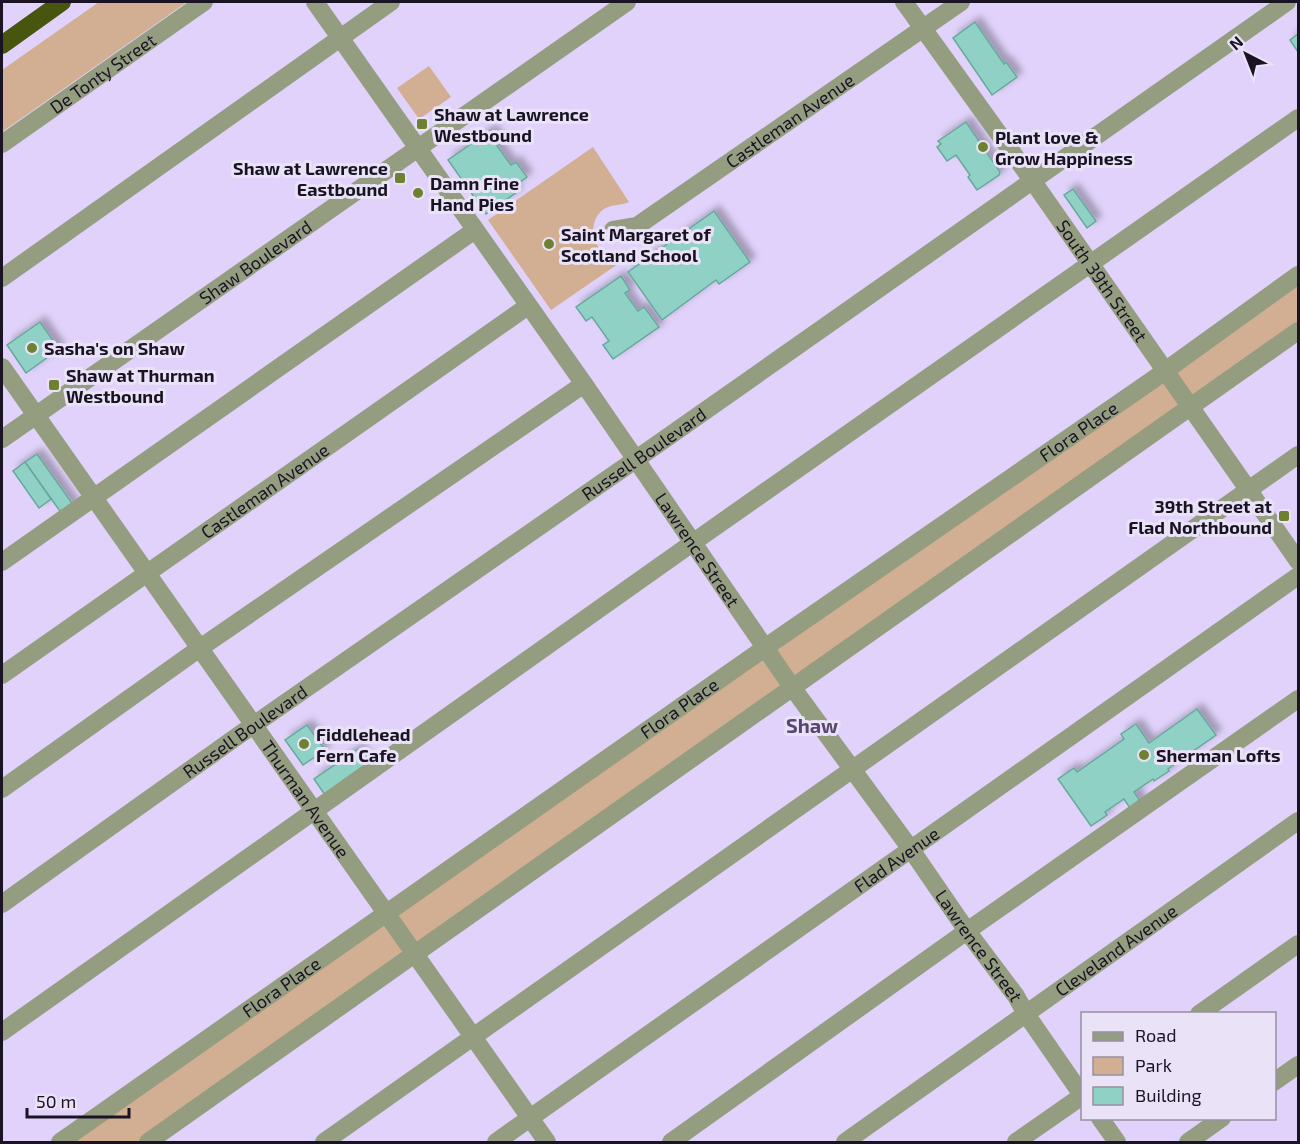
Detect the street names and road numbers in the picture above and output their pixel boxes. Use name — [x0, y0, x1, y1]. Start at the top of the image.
street label: De Tonty Street — [45, 28, 160, 118]
street label: Castleman Avenue — [721, 68, 858, 172]
street label: Shaw Boulevard — [195, 215, 316, 309]
street label: South 39th Street — [1052, 215, 1152, 346]
street label: Flora Place — [1035, 396, 1122, 466]
street label: Russell Boulevard — [577, 403, 710, 505]
street label: Castleman Avenue — [197, 438, 333, 543]
street label: Lawrence Street — [651, 488, 745, 611]
street label: Flora Place — [636, 673, 722, 743]
street label: Russell Boulevard — [178, 680, 311, 783]
street label: Thurman Avenue — [257, 736, 355, 862]
street label: Flad Avenue — [849, 822, 943, 897]
street label: Lawrence Street — [931, 885, 1028, 1005]
street label: Cleveland Avenue — [1051, 899, 1181, 1001]
street label: Flora Place — [238, 952, 324, 1022]

